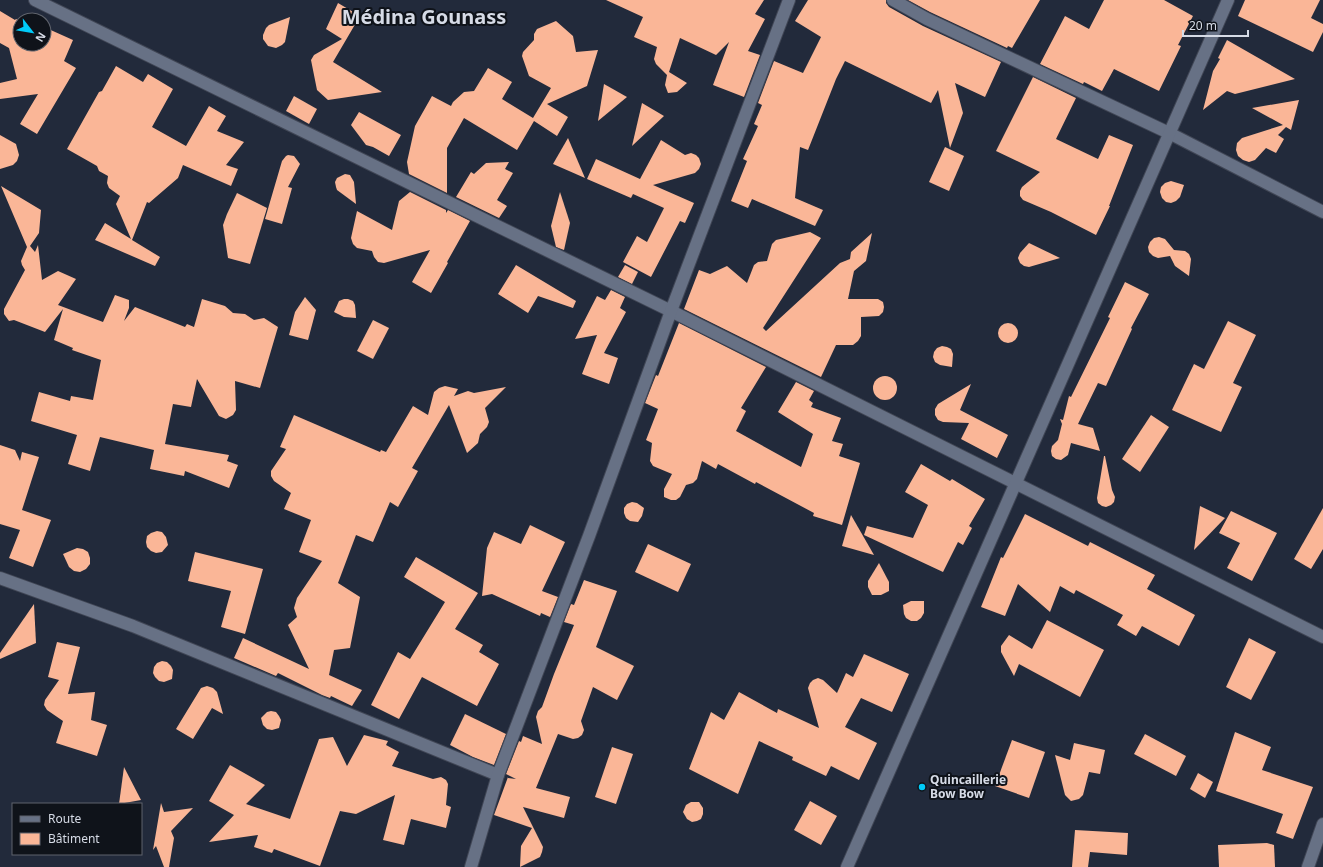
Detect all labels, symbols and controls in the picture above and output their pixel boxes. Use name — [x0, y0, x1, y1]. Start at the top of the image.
district label: Médina Gounass — [342, 3, 506, 30]
north arrow — [12, 12, 52, 52]
scale bar — [1183, 12, 1248, 38]
text: 20 m — [1189, 17, 1217, 34]
text: N — [32, 30, 50, 45]
place label: Quincaillerie Bow Bow — [930, 771, 1006, 802]
marker: Quincaillerie Bow Bow — [917, 782, 927, 792]
legend — [12, 803, 142, 855]
text: Route — [48, 810, 81, 827]
text: Bâtiment — [48, 830, 100, 847]

